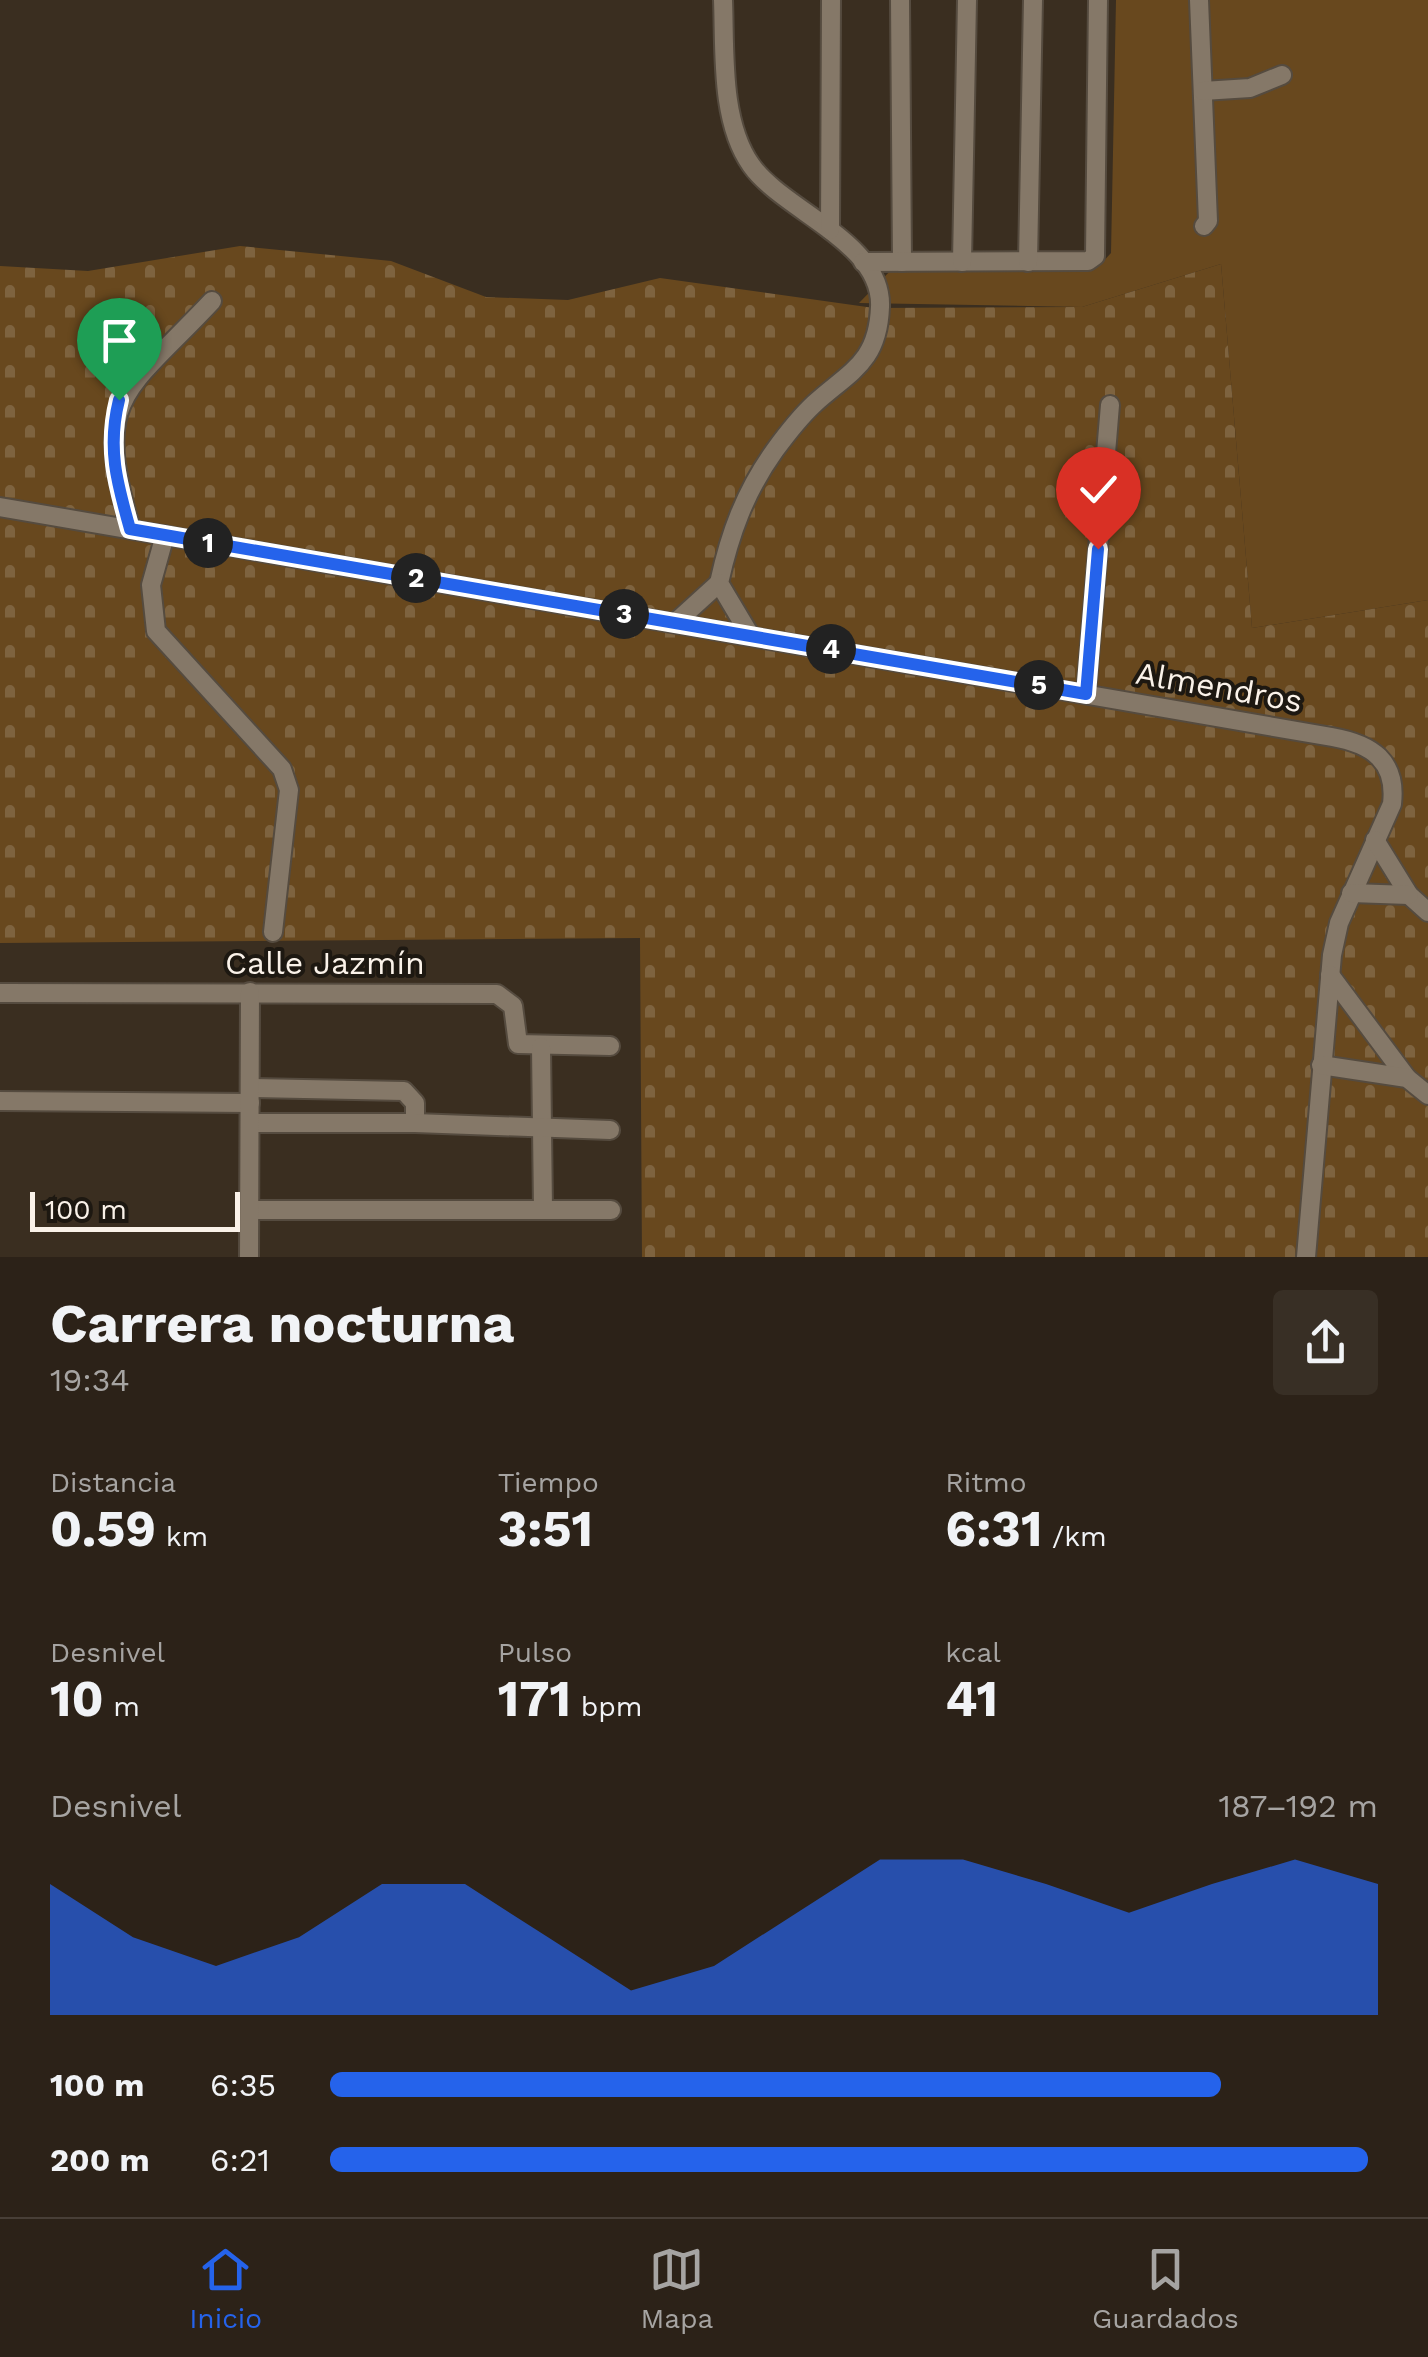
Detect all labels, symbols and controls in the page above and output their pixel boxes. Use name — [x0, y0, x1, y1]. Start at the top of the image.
pin — [77, 298, 162, 401]
icon: arrive — [92, 313, 147, 368]
pin — [1056, 447, 1141, 550]
icon: check — [1071, 462, 1126, 517]
pin: 1 — [183, 518, 233, 568]
text: 1 — [202, 526, 214, 559]
pin: 2 — [391, 553, 441, 603]
text: 2 — [408, 561, 424, 594]
pin: 3 — [599, 589, 649, 639]
text: 3 — [616, 597, 632, 630]
pin: 4 — [806, 624, 856, 674]
text: 4 — [822, 632, 840, 665]
street label: Almendros — [1133, 654, 1305, 720]
pin: 5 — [1014, 660, 1064, 710]
text: 5 — [1031, 668, 1047, 701]
street label: Calle Jazmín — [225, 944, 425, 982]
scale bar — [30, 1187, 240, 1232]
text: 100 m — [45, 1193, 127, 1226]
button: share — [1273, 1290, 1378, 1395]
text: Carrera nocturna — [50, 1291, 514, 1355]
text: 19:34 — [50, 1361, 130, 1399]
text: Distancia — [50, 1466, 176, 1499]
text: Tiempo — [498, 1466, 599, 1499]
text: Ritmo — [945, 1466, 1026, 1499]
text: 0.59 — [50, 1499, 156, 1558]
text: 3:51 — [498, 1499, 593, 1558]
text: 6:31 — [945, 1499, 1042, 1558]
text: km — [156, 1520, 208, 1553]
text: /km — [1042, 1520, 1107, 1553]
text: Desnivel — [50, 1636, 165, 1669]
text: Pulso — [498, 1636, 572, 1669]
text: kcal — [945, 1636, 1001, 1669]
text: 10 — [50, 1669, 104, 1728]
text: 171 — [498, 1669, 571, 1728]
text: 41 — [945, 1669, 998, 1728]
text: m — [104, 1690, 140, 1723]
text: bpm — [571, 1690, 643, 1723]
text: Desnivel — [50, 1787, 182, 1825]
text: 187–192 m — [1219, 1787, 1378, 1825]
text: 100 m — [50, 2066, 144, 2104]
text: 6:35 — [210, 2066, 276, 2104]
text: 200 m — [50, 2141, 150, 2179]
text: 6:21 — [210, 2141, 270, 2179]
tab: Inicio — [189, 2242, 262, 2335]
tab: Mapa — [640, 2242, 713, 2335]
tab: Guardados — [1092, 2242, 1239, 2335]

